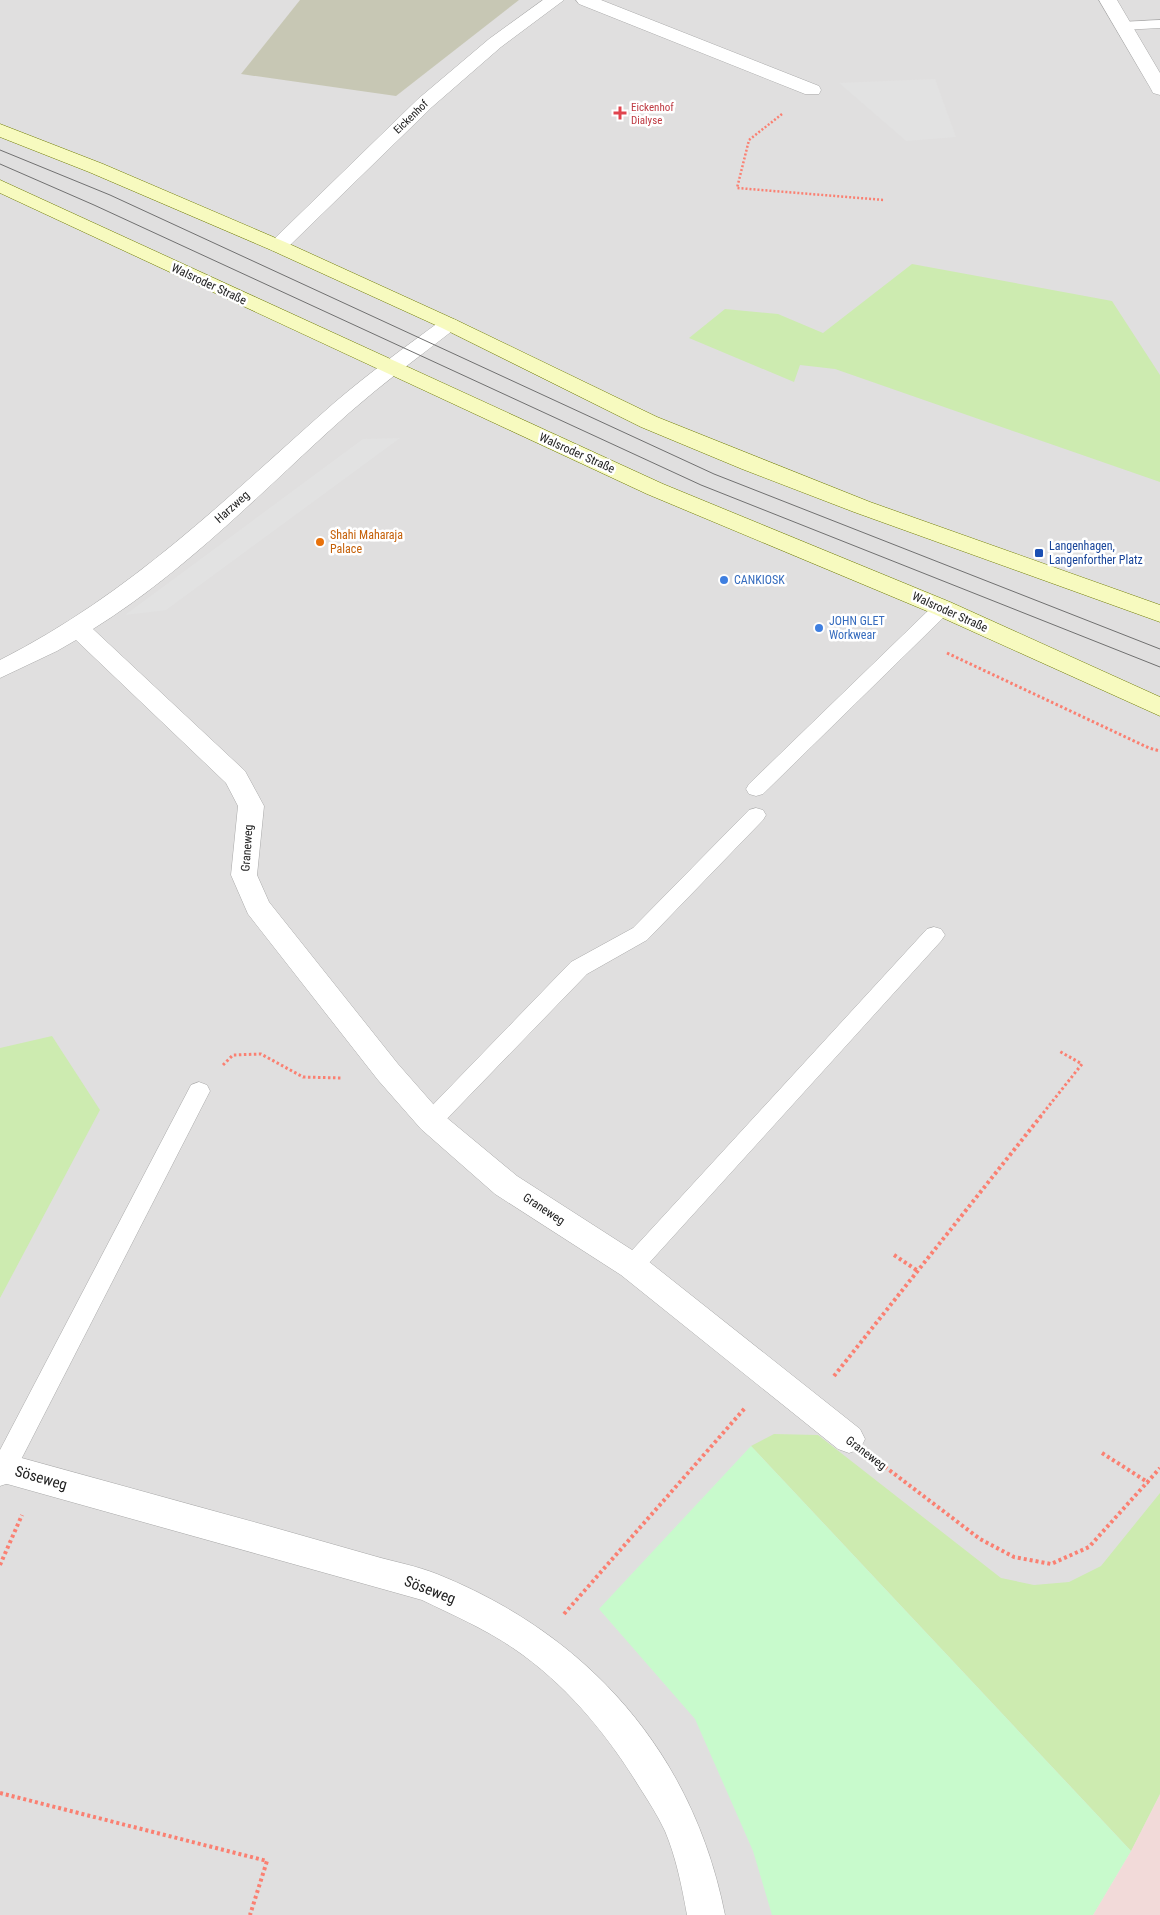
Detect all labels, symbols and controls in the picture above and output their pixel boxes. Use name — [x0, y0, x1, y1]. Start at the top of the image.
street label: Eickenhof — [391, 97, 431, 137]
place label: Eickenhof Dialyse — [631, 101, 674, 127]
marker: Eickenhof Dialyse — [613, 106, 627, 120]
street label: Walsroder Straße — [169, 260, 249, 308]
street label: Walsroder Straße — [537, 430, 617, 476]
street label: Harzweg — [212, 488, 252, 526]
place label: Shahi Maharaja Palace — [330, 528, 403, 556]
marker: Shahi Maharaja Palace — [314, 536, 326, 548]
place label: Langenhagen, Langenforther Platz — [1049, 539, 1143, 567]
marker: Langenhagen, Langenforther Platz — [1033, 547, 1045, 559]
place label: CANKIOSK — [734, 573, 785, 587]
marker: CANKIOSK — [718, 574, 730, 586]
street label: Walsroder Straße — [910, 589, 990, 635]
place label: JOHN GLET Workwear — [829, 614, 885, 642]
marker: JOHN GLET Workwear — [813, 622, 825, 634]
street label: Graneweg — [238, 824, 256, 872]
street label: Graneweg — [520, 1190, 568, 1228]
street label: Graneweg — [843, 1433, 889, 1473]
street label: Söseweg — [13, 1462, 69, 1494]
street label: Söseweg — [402, 1572, 458, 1608]

